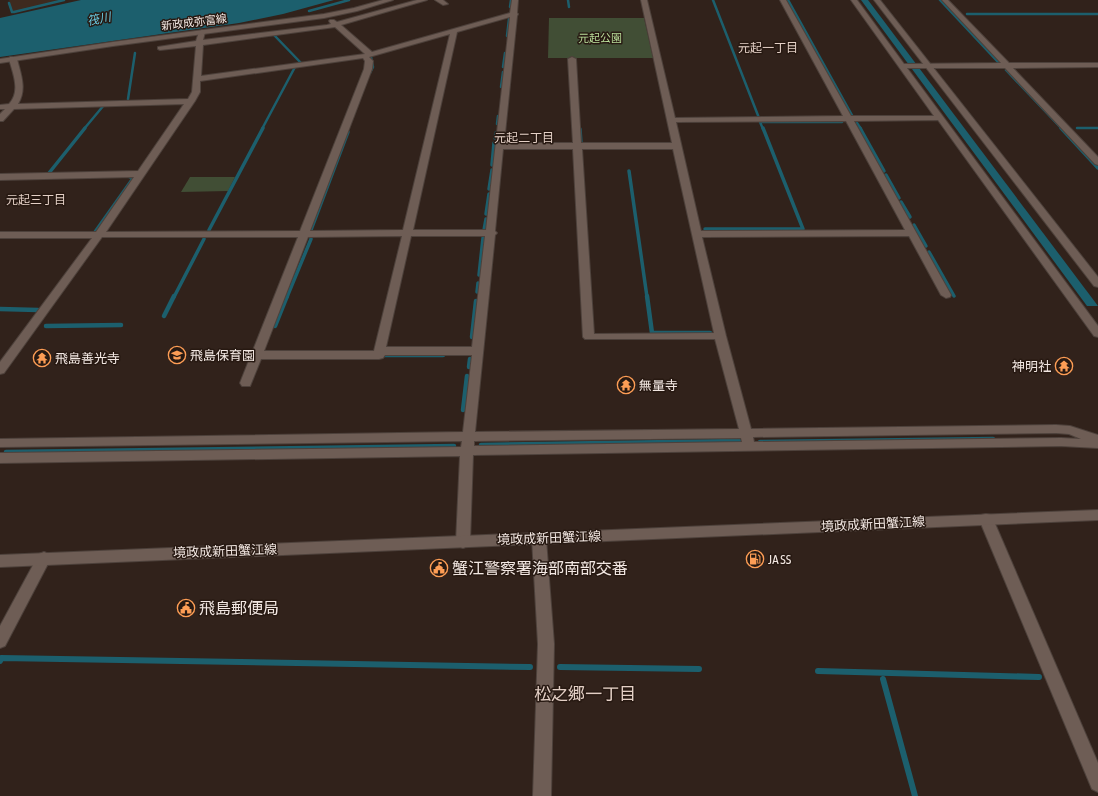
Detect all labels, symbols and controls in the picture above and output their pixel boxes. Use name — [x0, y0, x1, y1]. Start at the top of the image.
water label: 筏川 — [86, 9, 114, 28]
street label: 新政成弥富線 — [161, 12, 227, 32]
park label: 元起公園 — [578, 32, 622, 44]
district label: 元起一丁目 — [738, 41, 798, 55]
district label: 元起二丁目 — [494, 131, 554, 145]
district label: 元起三丁目 — [6, 193, 66, 207]
school or university icon: 飛島保育園 — [167, 345, 187, 365]
temple icon: 飛島善光寺 — [32, 348, 52, 368]
place label: 飛島保育園 — [190, 348, 255, 363]
place label: 飛島善光寺 — [55, 351, 120, 366]
temple icon: 神明社 — [1054, 356, 1074, 376]
place label: 神明社 — [1012, 359, 1051, 374]
temple icon: 無量寺 — [616, 375, 636, 395]
place label: 無量寺 — [639, 378, 678, 393]
street label: 境政成新田蟹江線 — [821, 514, 925, 534]
street label: 境政成新田蟹江線 — [497, 529, 601, 547]
street label: 境政成新田蟹江線 — [173, 542, 277, 560]
fuel station icon: JA SS — [745, 549, 765, 569]
place label: JA SS — [768, 552, 792, 567]
public building icon: 蟹江警察署海部南部交番 — [429, 558, 449, 578]
place label: 蟹江警察署海部南部交番 — [452, 559, 628, 577]
public building icon: 飛島郵便局 — [176, 598, 196, 618]
place label: 飛島郵便局 — [199, 599, 279, 617]
district label: 松之郷一丁目 — [534, 684, 636, 704]

